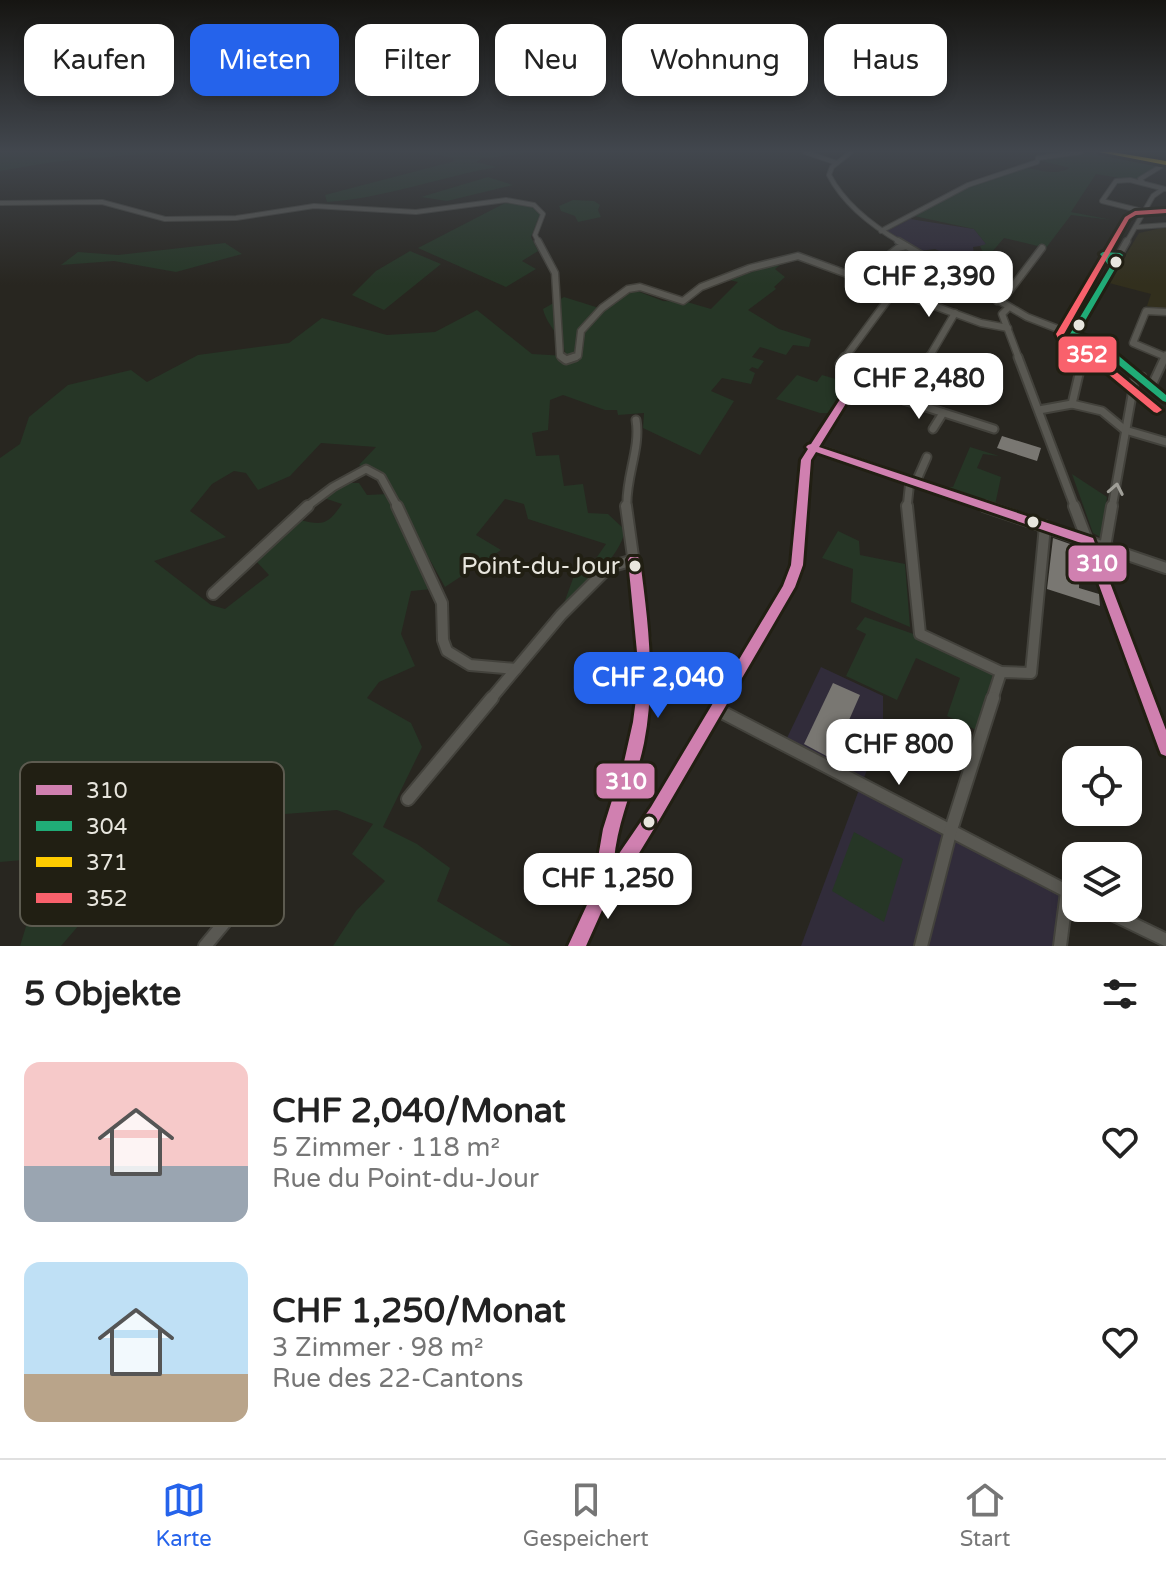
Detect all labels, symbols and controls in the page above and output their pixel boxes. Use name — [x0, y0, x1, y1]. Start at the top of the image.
chip: Kaufen — [24, 24, 174, 96]
chip: Mieten — [190, 24, 339, 96]
chip: Filter — [355, 24, 479, 96]
chip: Neu — [495, 24, 606, 96]
chip: Wohnung — [622, 24, 808, 96]
chip: Haus — [824, 24, 947, 96]
pin: CHF 2,390 — [837, 251, 1021, 319]
unlabelled marker — [1108, 254, 1124, 270]
text: CHF 2,390 — [863, 261, 995, 292]
unlabelled marker — [1071, 317, 1087, 333]
line badge: 352 — [1057, 335, 1118, 374]
text: 352 — [1066, 342, 1108, 368]
pin: CHF 2,480 — [827, 353, 1011, 421]
text: CHF 2,480 — [853, 363, 985, 394]
one-way arrow — [1107, 482, 1124, 496]
unlabelled marker — [1025, 514, 1041, 530]
line badge: 310 — [1067, 544, 1128, 583]
text: 310 — [1076, 551, 1118, 577]
place label: Point-du-Jour — [461, 552, 621, 581]
marker: Point-du-Jour — [627, 558, 643, 574]
pin: CHF 2,040 — [566, 652, 750, 720]
text: CHF 2,040 — [592, 662, 724, 693]
pin: CHF 800 — [825, 719, 973, 787]
text: CHF 800 — [844, 729, 954, 760]
map controls — [1062, 746, 1142, 922]
button: locate — [1062, 746, 1142, 826]
legend — [20, 762, 284, 926]
line badge: 310 — [595, 762, 656, 800]
text: 310 — [605, 769, 647, 795]
text: 310 — [86, 778, 127, 804]
text: 304 — [86, 814, 128, 840]
unlabelled marker — [641, 814, 657, 830]
button: layers — [1062, 842, 1142, 922]
text: 371 — [86, 850, 127, 876]
pin: CHF 1,250 — [516, 853, 700, 921]
text: CHF 1,250 — [542, 863, 674, 894]
text: 352 — [86, 886, 127, 912]
icon: filters — [1098, 972, 1142, 1016]
text: 5 Objekte — [24, 974, 181, 1015]
text: CHF 2,040/Monat — [272, 1091, 566, 1132]
icon: home — [88, 1094, 184, 1190]
icon: heart — [1098, 1120, 1142, 1164]
text: 5 Zimmer · 118 m² — [272, 1132, 500, 1163]
text: Rue du Point-du-Jour — [272, 1163, 539, 1194]
text: CHF 1,250/Monat — [272, 1291, 566, 1332]
icon: home — [88, 1294, 184, 1390]
icon: heart — [1098, 1320, 1142, 1364]
text: 3 Zimmer · 98 m² — [272, 1332, 484, 1363]
text: Rue des 22-Cantons — [272, 1363, 524, 1394]
tab: Karte — [156, 1478, 212, 1552]
tab: Gespeichert — [523, 1478, 649, 1552]
tab: Start — [960, 1478, 1010, 1552]

